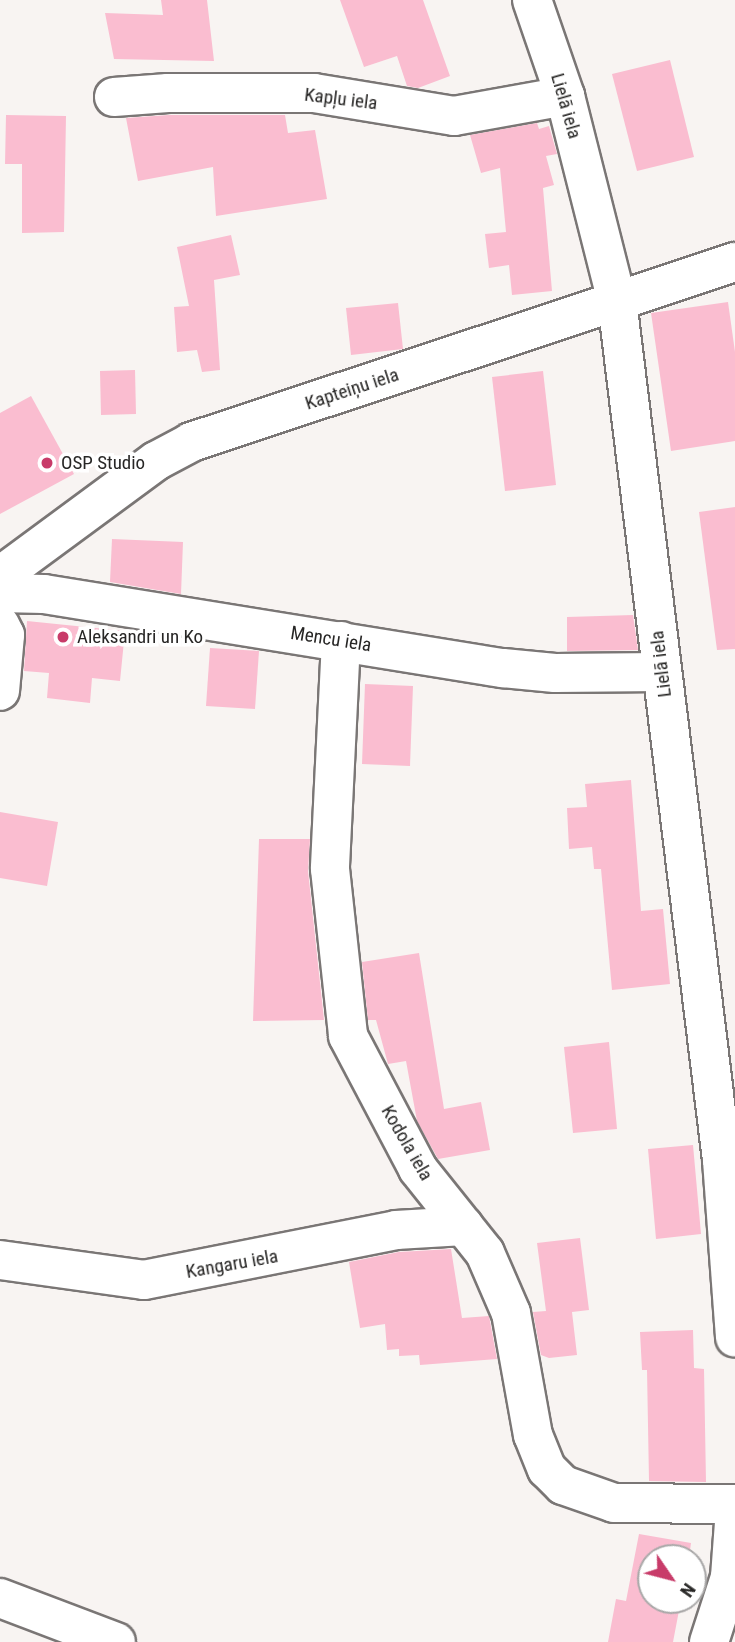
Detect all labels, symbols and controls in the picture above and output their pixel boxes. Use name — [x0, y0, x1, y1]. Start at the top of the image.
street label: Lielā iela — [546, 71, 586, 141]
street label: Kapļu iela — [303, 83, 379, 115]
street label: Kapteiņu iela — [302, 363, 402, 415]
place label: OSP Studio — [61, 452, 145, 474]
marker: OSP Studio — [39, 455, 55, 471]
street label: Mencu iela — [289, 621, 373, 657]
place label: Aleksandri un Ko — [77, 626, 203, 648]
marker: Aleksandri un Ko — [55, 629, 71, 645]
street label: Lielā iela — [646, 629, 676, 699]
street label: Kodola iela — [376, 1101, 438, 1185]
street label: Kangaru iela — [184, 1245, 280, 1283]
north arrow — [637, 1544, 707, 1614]
text: N — [675, 1579, 701, 1602]

